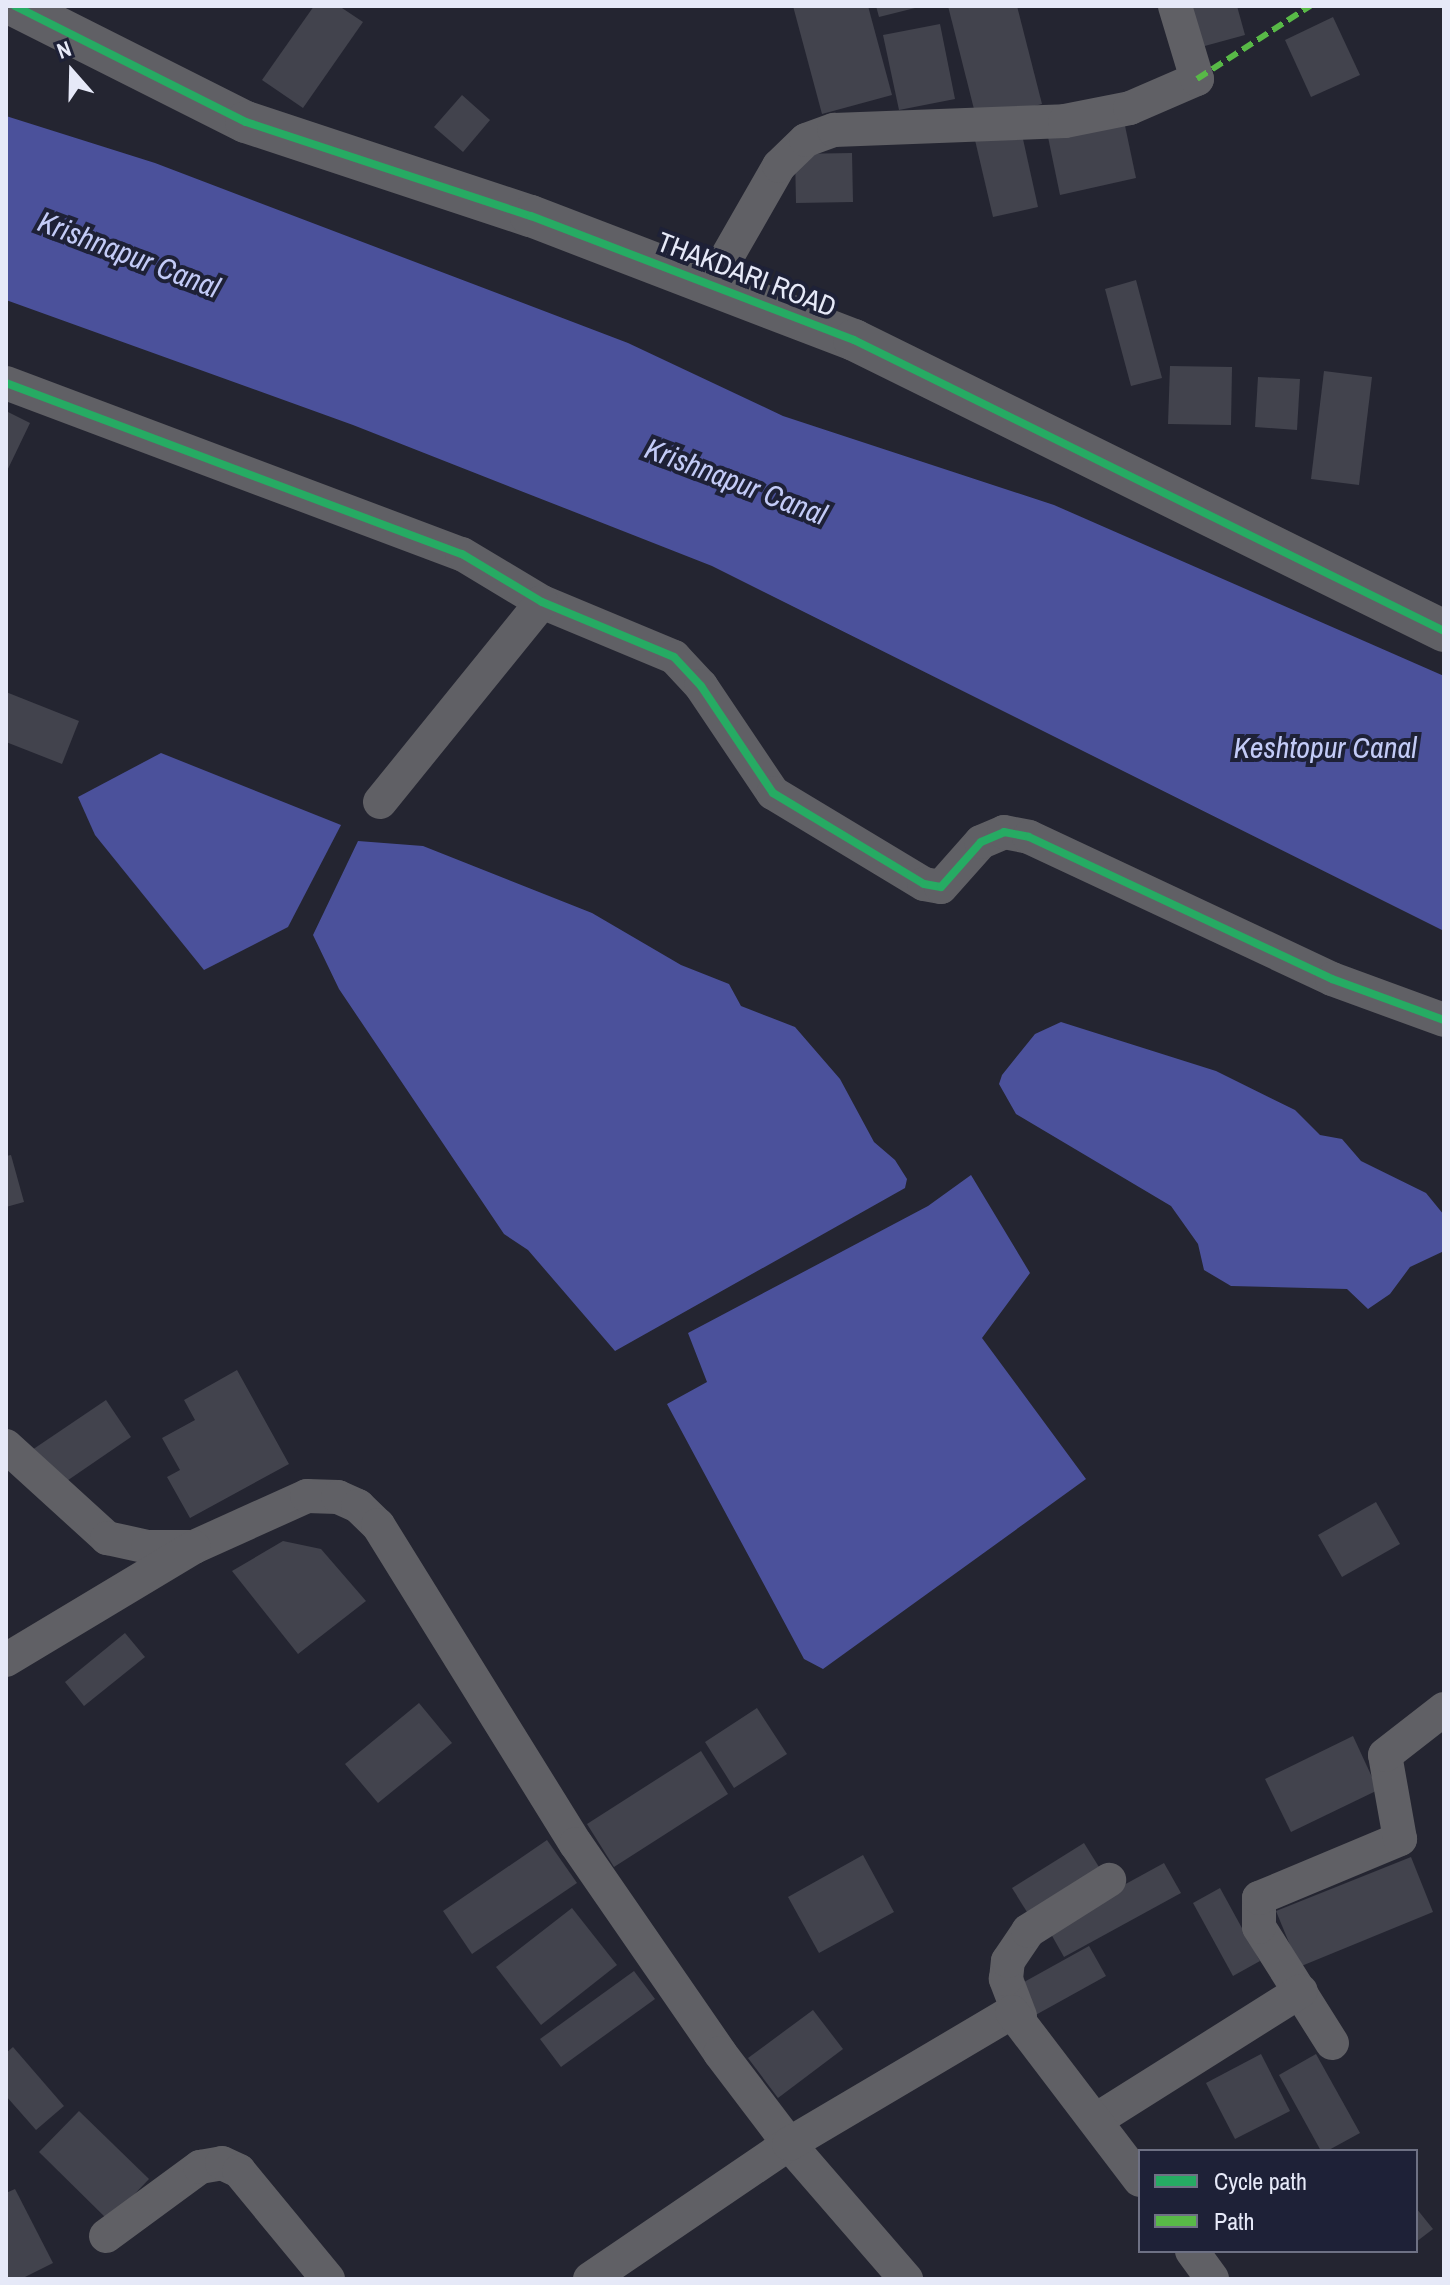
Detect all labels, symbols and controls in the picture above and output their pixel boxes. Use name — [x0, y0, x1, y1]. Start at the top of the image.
north arrow — [32, 32, 112, 112]
text: N — [53, 33, 75, 66]
water label: Krishnapur Canal — [33, 203, 225, 305]
street label: THAKDARI ROAD — [653, 224, 841, 324]
water label: Krishnapur Canal — [640, 430, 832, 532]
water label: Keshtopur Canal — [1233, 729, 1417, 765]
legend — [1138, 2149, 1418, 2253]
text: Cycle path — [1214, 2165, 1307, 2197]
text: Path — [1214, 2205, 1255, 2237]

